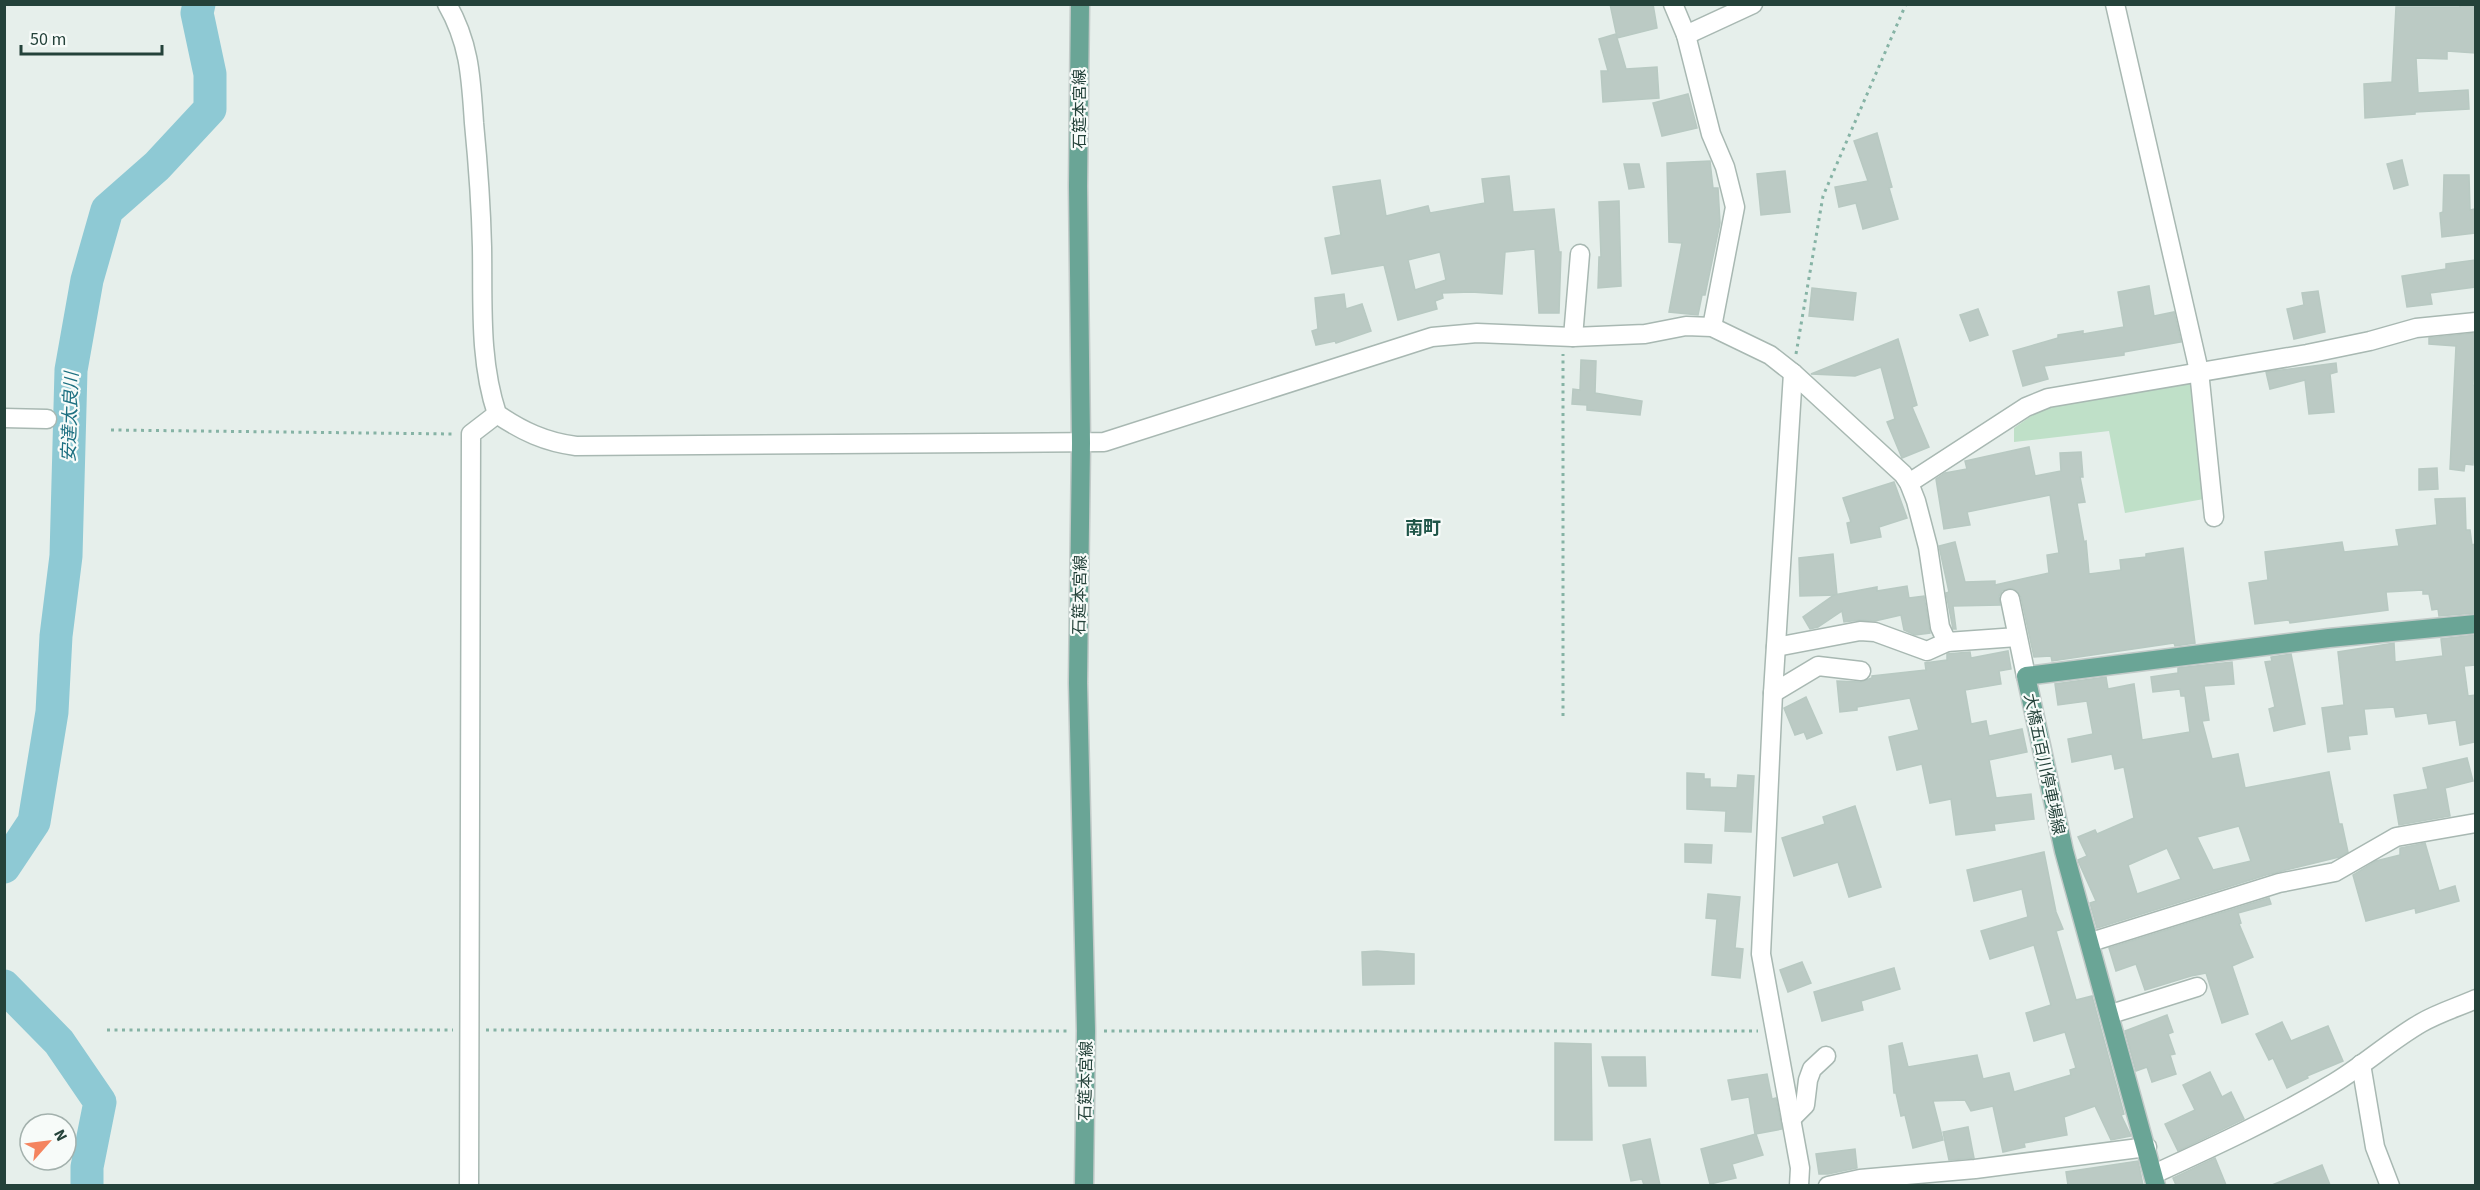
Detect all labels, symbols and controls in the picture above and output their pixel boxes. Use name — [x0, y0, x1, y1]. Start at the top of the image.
scale bar — [21, 18, 162, 56]
text: 50 m — [30, 27, 66, 52]
street label: 石筵本宮線 — [1069, 69, 1091, 149]
water label: 安達太良川 — [56, 370, 85, 462]
district label: 南町 — [1405, 516, 1441, 541]
street label: 石筵本宮線 — [1068, 555, 1092, 635]
street label: 大橋五百川停車場線 — [2018, 691, 2070, 837]
street label: 石筵本宮線 — [1074, 1041, 1098, 1121]
north arrow — [18, 1112, 78, 1172]
text: N — [48, 1126, 73, 1145]

